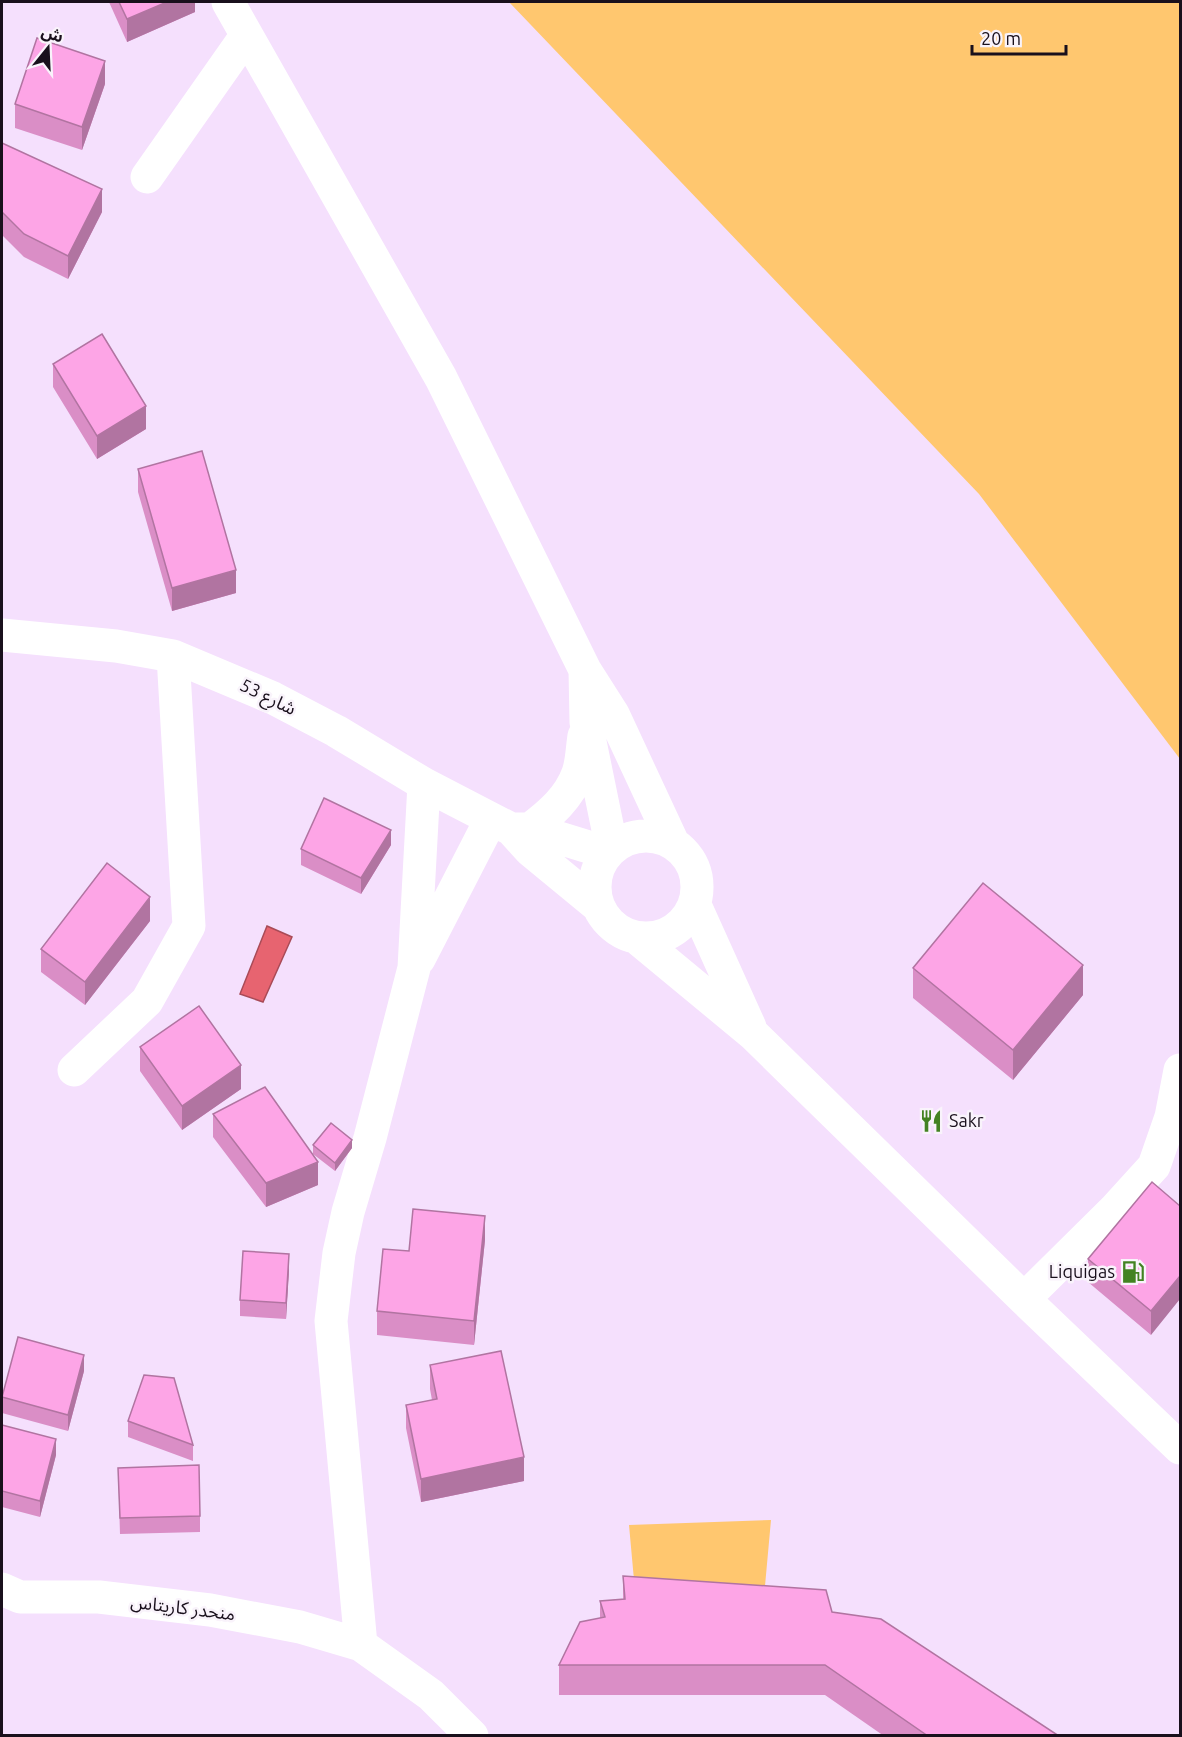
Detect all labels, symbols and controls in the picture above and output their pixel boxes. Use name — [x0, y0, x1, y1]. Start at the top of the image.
north arrow — [18, 18, 78, 78]
scale bar — [972, 18, 1066, 56]
text: ش — [39, 22, 66, 47]
text: 20 m — [981, 28, 1021, 48]
street label: شارع 53 — [235, 674, 300, 723]
restaurant icon: Sakr — [918, 1108, 944, 1134]
place label: Sakr — [949, 1110, 984, 1130]
fuel station icon: Liquigas — [1120, 1259, 1146, 1285]
place label: Liquigas — [1049, 1261, 1115, 1281]
street label: منحدر كاريتاس — [129, 1591, 237, 1625]

